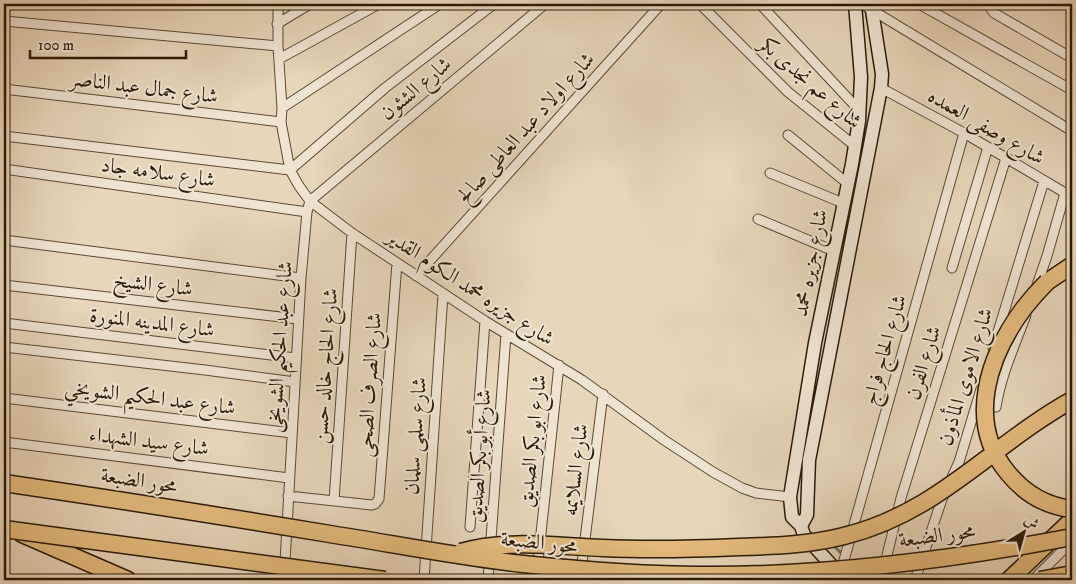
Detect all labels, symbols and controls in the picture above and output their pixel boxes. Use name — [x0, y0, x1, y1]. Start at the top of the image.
scale bar — [30, 28, 186, 60]
street label: شارع عم نجدى بكر — [748, 30, 867, 139]
text: 100 m — [38, 36, 74, 55]
street label: شارع اولاد عبد العاطى صالح — [451, 47, 604, 212]
street label: شارع الشئون — [375, 52, 460, 130]
street label: شارع جمال عبد الناصر — [66, 66, 219, 114]
street label: شارع وصفى العمده — [921, 83, 1049, 174]
street label: شارع سلامه جاد — [99, 152, 217, 198]
street label: شارع جزيره محمد — [788, 207, 838, 320]
street label: شارع جزيره محمد الكوم القدير — [377, 223, 559, 355]
street label: شارع عبد الحكيم الشويخى — [261, 260, 306, 434]
street label: شارع الشيخ — [111, 267, 194, 308]
street label: شارع الحاج خالد حسن — [308, 287, 349, 445]
street label: شارع الحاج فراج — [857, 292, 918, 410]
street label: شارع المدينه المنورة — [88, 302, 216, 348]
street label: شارع الاموى المأذون — [930, 304, 1003, 450]
street label: شارع الصرف الصحى — [352, 312, 392, 459]
street label: شارع الفرن — [900, 323, 951, 404]
street label: شارع ابو بكر الصديق — [513, 373, 557, 509]
street label: شارع عبد الحكيم الشويخي — [62, 375, 237, 428]
street label: شارع سلمى سلمان — [399, 376, 437, 496]
street label: شارع أبو بكر الصديق — [459, 388, 502, 524]
street label: شارع سيد الشهداء — [87, 422, 211, 466]
street label: شارع السلايمه — [557, 422, 599, 518]
street label: محور الضبعة — [99, 462, 179, 500]
north arrow — [998, 506, 1048, 556]
text: ش — [1020, 511, 1042, 534]
street label: محور الضبعة — [897, 518, 977, 554]
street label: محور الضبعة — [499, 526, 579, 560]

